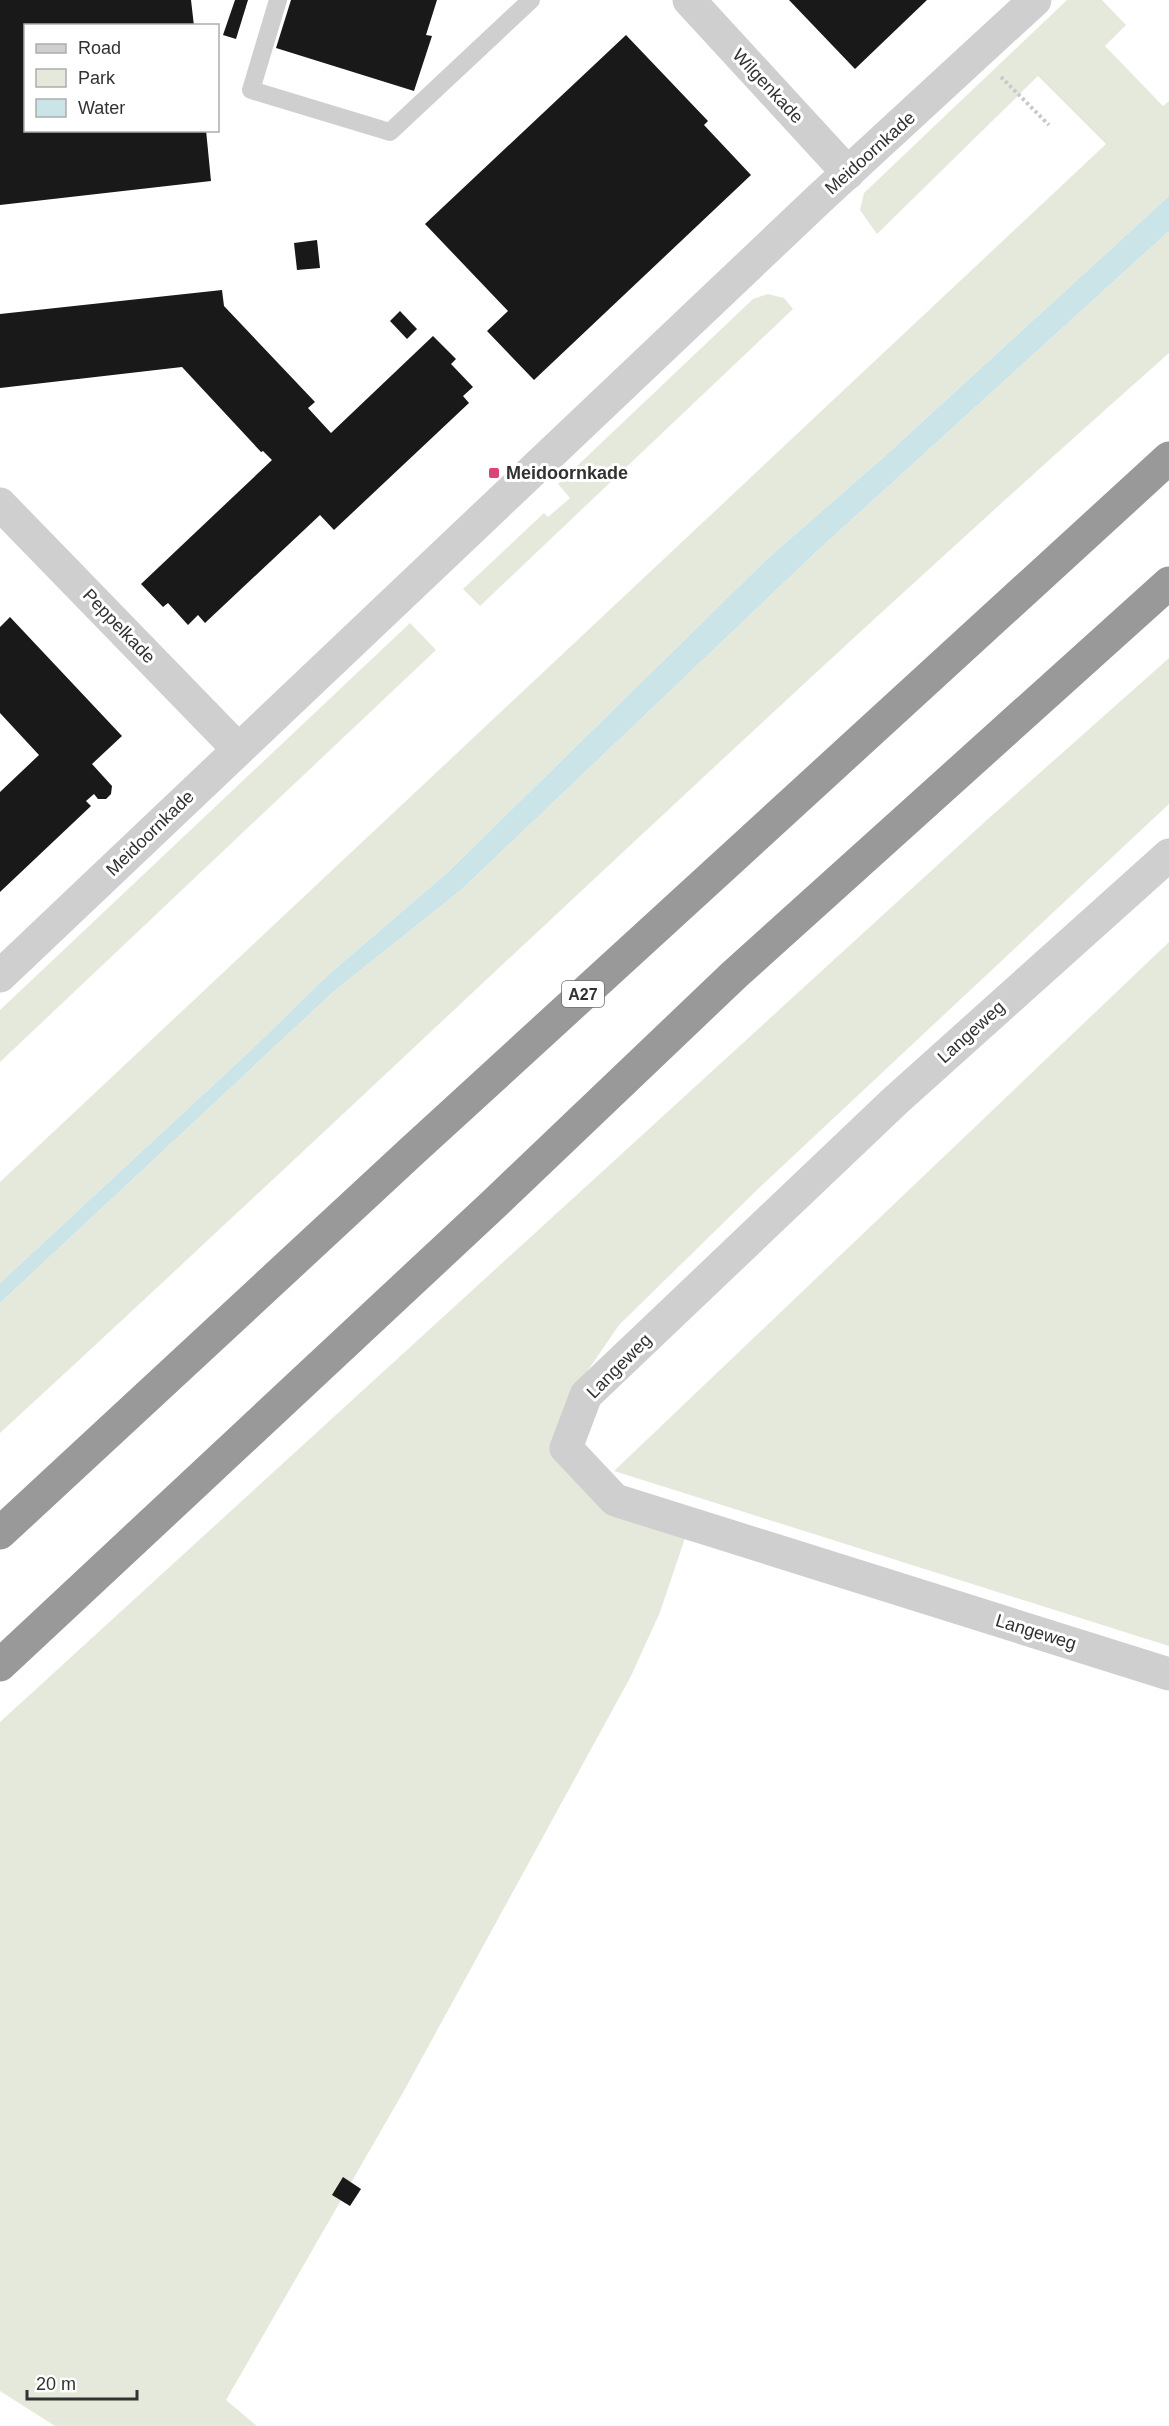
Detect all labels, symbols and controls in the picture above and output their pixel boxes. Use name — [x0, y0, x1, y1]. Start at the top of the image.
legend — [24, 24, 219, 132]
text: Road — [78, 38, 121, 58]
street label: Wilgenkade — [729, 45, 807, 127]
text: Park — [78, 68, 116, 88]
text: Water — [78, 98, 125, 118]
street label: Meidoornkade — [821, 107, 919, 199]
place label: Meidoornkade — [506, 463, 628, 483]
marker: Meidoornkade — [487, 466, 501, 480]
street label: Peppelkade — [79, 585, 159, 667]
street label: Meidoornkade — [102, 786, 198, 880]
road number: A27 — [562, 981, 604, 1007]
street label: Langeweg — [933, 997, 1009, 1067]
street label: Langeweg — [583, 1330, 655, 1402]
street label: Langeweg — [993, 1610, 1079, 1654]
scale bar — [27, 2363, 136, 2401]
text: 20 m — [36, 2374, 76, 2394]

